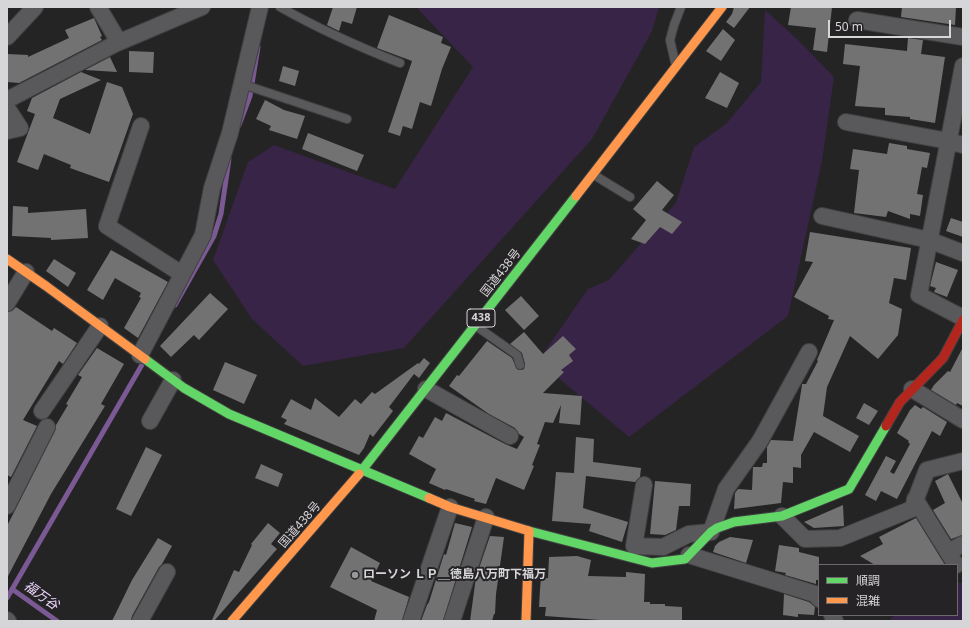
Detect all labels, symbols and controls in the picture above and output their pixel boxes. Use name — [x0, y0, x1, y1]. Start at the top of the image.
scale bar — [830, 12, 953, 38]
text: 50 m — [835, 18, 863, 35]
street label: 国道438号 — [478, 246, 524, 300]
road number: 438 — [467, 309, 495, 327]
street label: 国道438号 — [276, 499, 324, 551]
legend — [818, 564, 958, 616]
place label: ローソン ＬＰ＿徳島八万町下福万 — [363, 568, 546, 582]
marker: ローソン ＬＰ＿徳島八万町下福万 — [350, 570, 360, 580]
text: 順調 — [856, 572, 880, 589]
water label: 福万谷 — [21, 578, 61, 614]
text: 混雑 — [856, 592, 880, 609]

